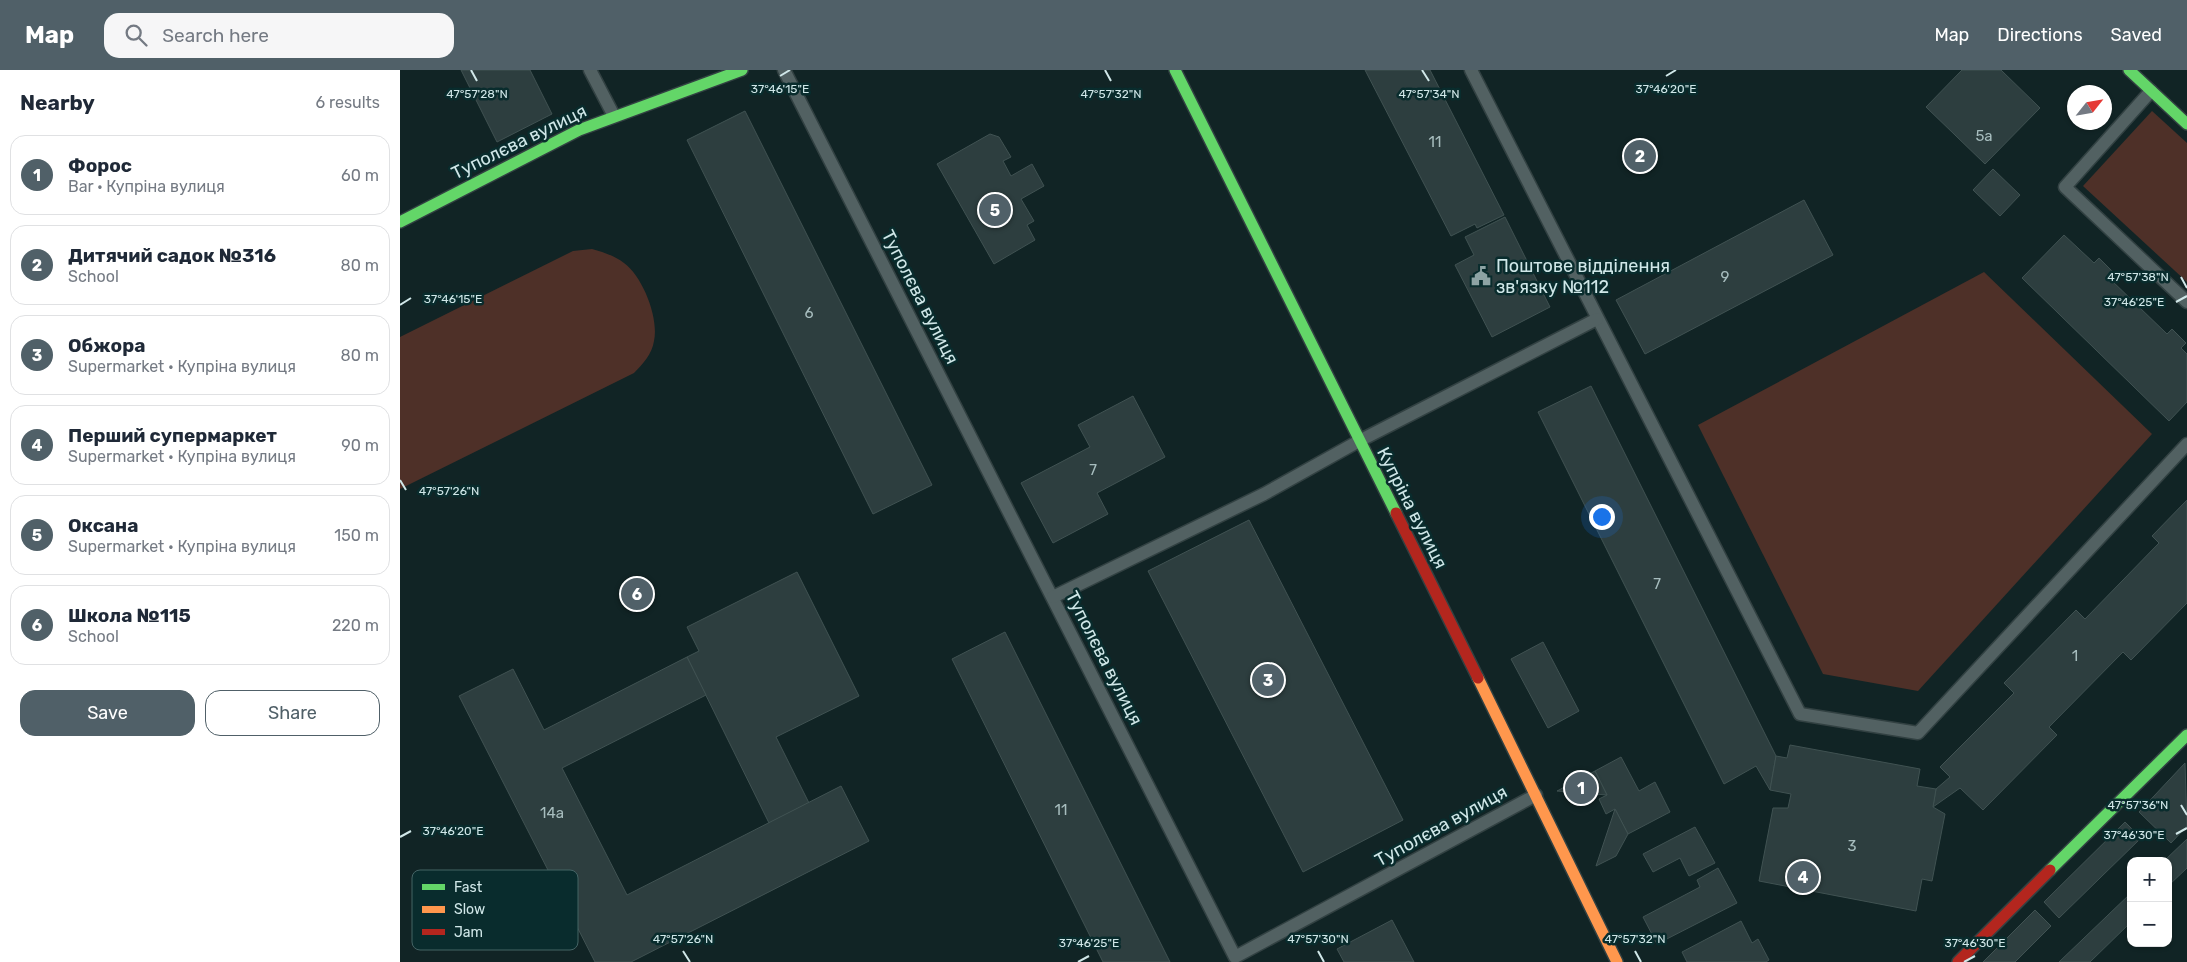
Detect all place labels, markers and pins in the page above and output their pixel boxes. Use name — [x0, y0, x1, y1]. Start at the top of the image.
pin: 2 — [1624, 137, 1656, 175]
pin: 5 — [979, 191, 1011, 229]
place label: Поштове відділення зв'язку №112 — [1496, 255, 1670, 298]
public building icon: Поштове відділення зв'язку №112 — [1470, 265, 1492, 287]
pin: 6 — [621, 575, 653, 613]
pin: 3 — [1252, 661, 1284, 699]
pin: 1 — [1565, 769, 1597, 807]
pin: 4 — [1787, 858, 1819, 896]

